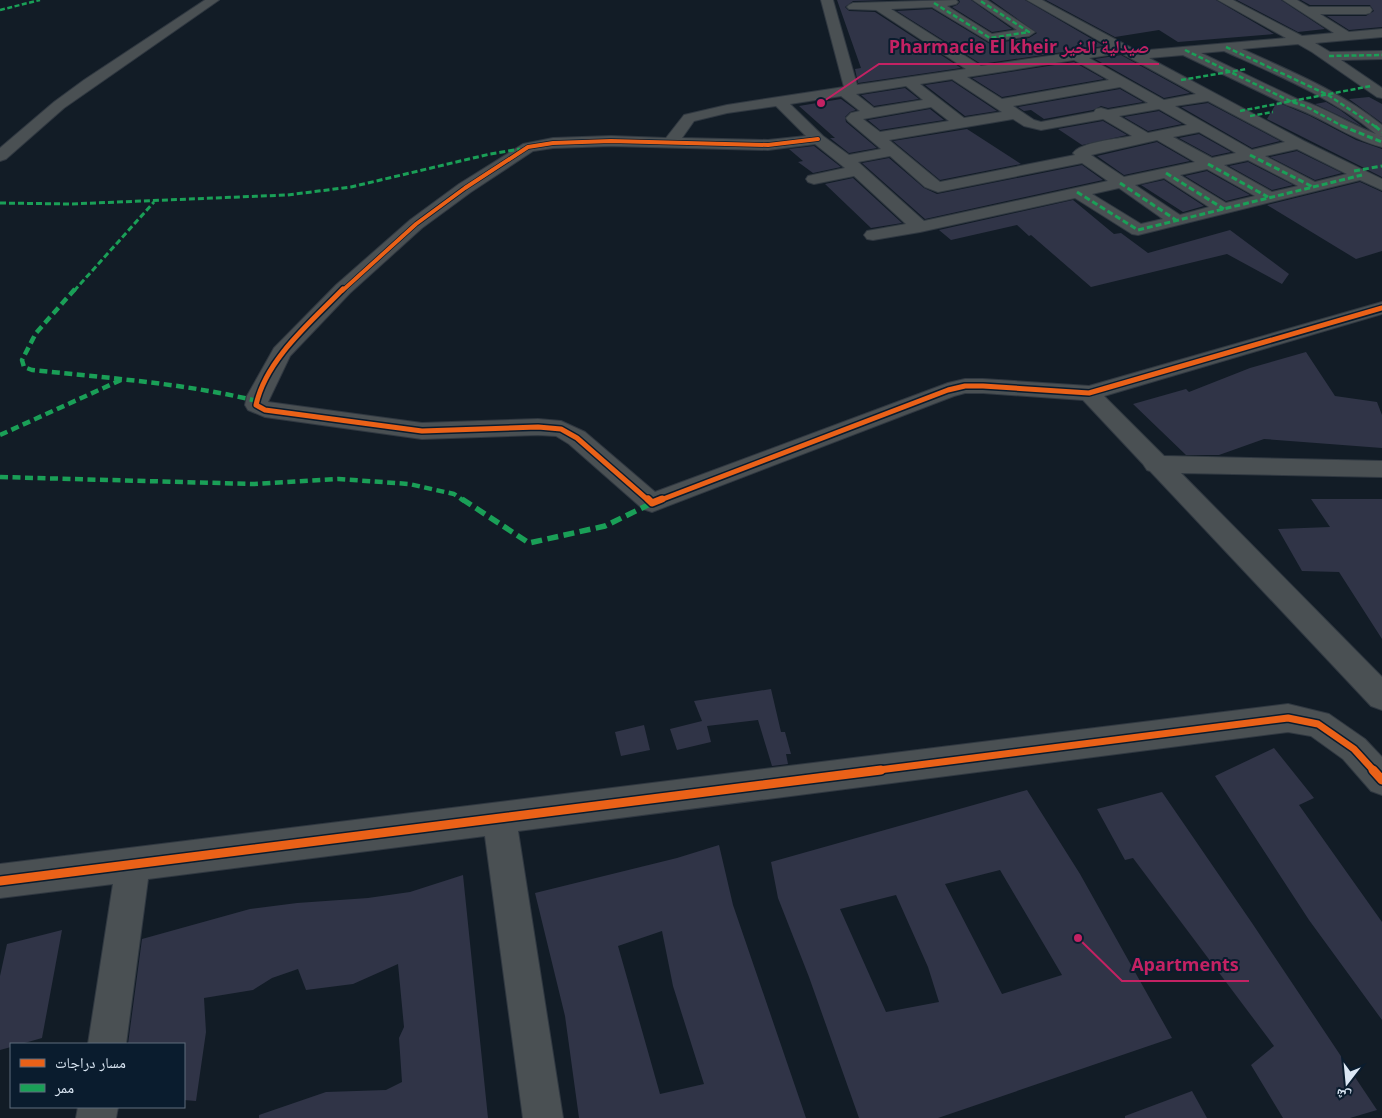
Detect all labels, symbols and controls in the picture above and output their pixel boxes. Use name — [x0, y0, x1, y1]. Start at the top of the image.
callout: Pharmacie El kheir صيدلية الخير — [879, 31, 1159, 64]
text: Pharmacie El kheir صيدلية الخير — [889, 34, 1149, 58]
callout: Apartments — [1122, 948, 1249, 981]
text: Apartments — [1131, 952, 1239, 976]
legend — [10, 1043, 185, 1108]
text: مسار دراجات — [55, 1052, 126, 1072]
north arrow — [1322, 1058, 1372, 1108]
text: ممر — [54, 1077, 74, 1097]
text: ش — [1333, 1085, 1353, 1107]

